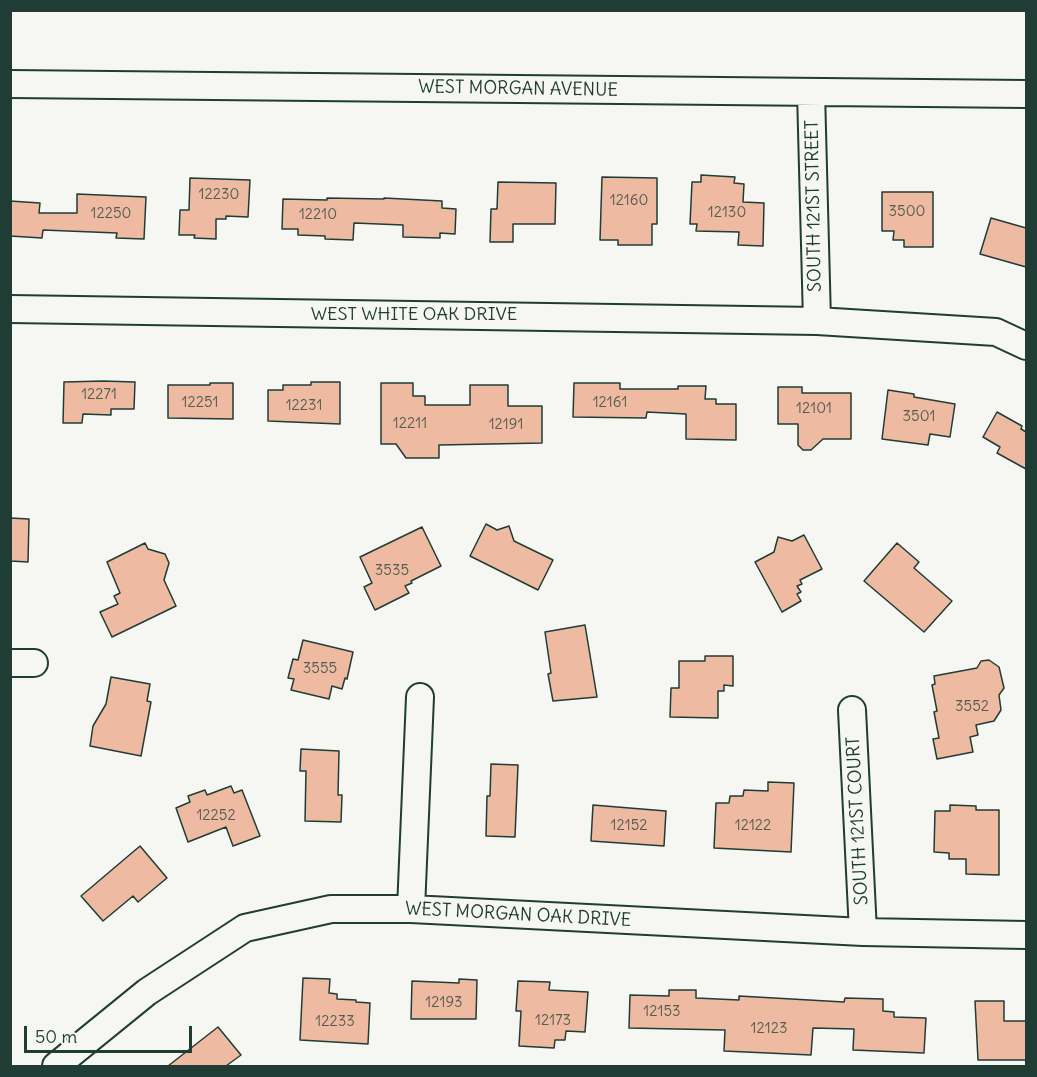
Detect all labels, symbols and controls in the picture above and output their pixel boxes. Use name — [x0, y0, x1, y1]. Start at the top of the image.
street label: WEST MORGAN AVENUE — [418, 76, 618, 102]
street label: SOUTH 121ST STREET — [802, 120, 826, 292]
house number: 12230 — [199, 186, 239, 204]
house number: 12160 — [610, 192, 648, 210]
house number: 3500 — [889, 203, 925, 221]
house number: 12130 — [708, 204, 746, 222]
house number: 12250 — [91, 205, 131, 223]
house number: 12210 — [299, 206, 337, 224]
street label: WEST WHITE OAK DRIVE — [311, 304, 517, 326]
house number: 12271 — [81, 386, 117, 404]
house number: 12251 — [182, 394, 218, 412]
house number: 12161 — [593, 394, 627, 412]
house number: 12231 — [286, 397, 322, 415]
house number: 12101 — [796, 400, 832, 418]
house number: 3501 — [903, 408, 935, 426]
house number: 12211 — [393, 415, 427, 433]
house number: 12191 — [489, 416, 523, 434]
house number: 3535 — [375, 562, 409, 580]
house number: 3555 — [303, 660, 337, 678]
house number: 3552 — [955, 698, 989, 716]
street label: SOUTH 121ST COURT — [843, 736, 873, 906]
house number: 12252 — [196, 807, 236, 825]
house number: 12152 — [611, 817, 647, 835]
house number: 12122 — [735, 817, 771, 835]
street label: WEST MORGAN OAK DRIVE — [404, 898, 632, 932]
house number: 12193 — [425, 994, 463, 1012]
house number: 12153 — [643, 1003, 681, 1021]
house number: 12173 — [535, 1012, 571, 1030]
house number: 12233 — [315, 1013, 355, 1031]
scale bar — [27, 1014, 195, 1052]
house number: 12123 — [751, 1020, 787, 1038]
text: 50 m — [35, 1025, 77, 1048]

